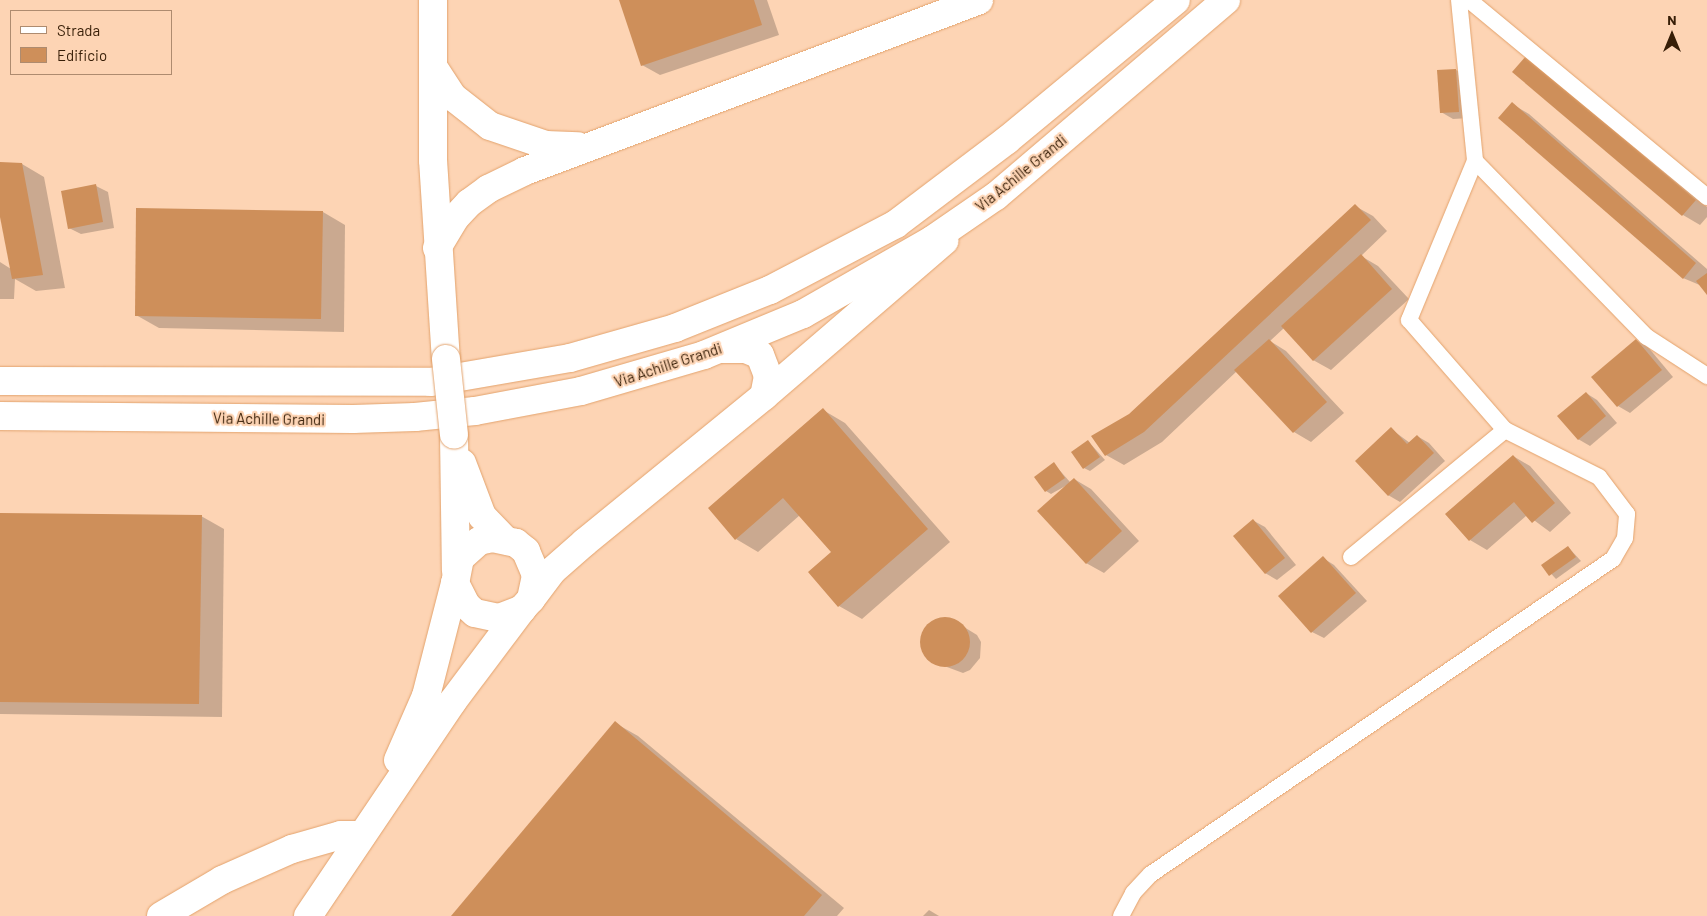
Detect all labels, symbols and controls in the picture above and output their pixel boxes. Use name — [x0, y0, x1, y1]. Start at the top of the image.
legend — [10, 10, 172, 75]
north arrow — [1647, 10, 1697, 60]
text: N — [1667, 11, 1677, 28]
text: Strada — [57, 21, 100, 39]
text: Edificio — [57, 46, 107, 64]
street label: Via Achille Grandi — [972, 131, 1070, 215]
street label: Via Achille Grandi — [612, 339, 724, 391]
street label: Via Achille Grandi — [213, 409, 325, 429]

